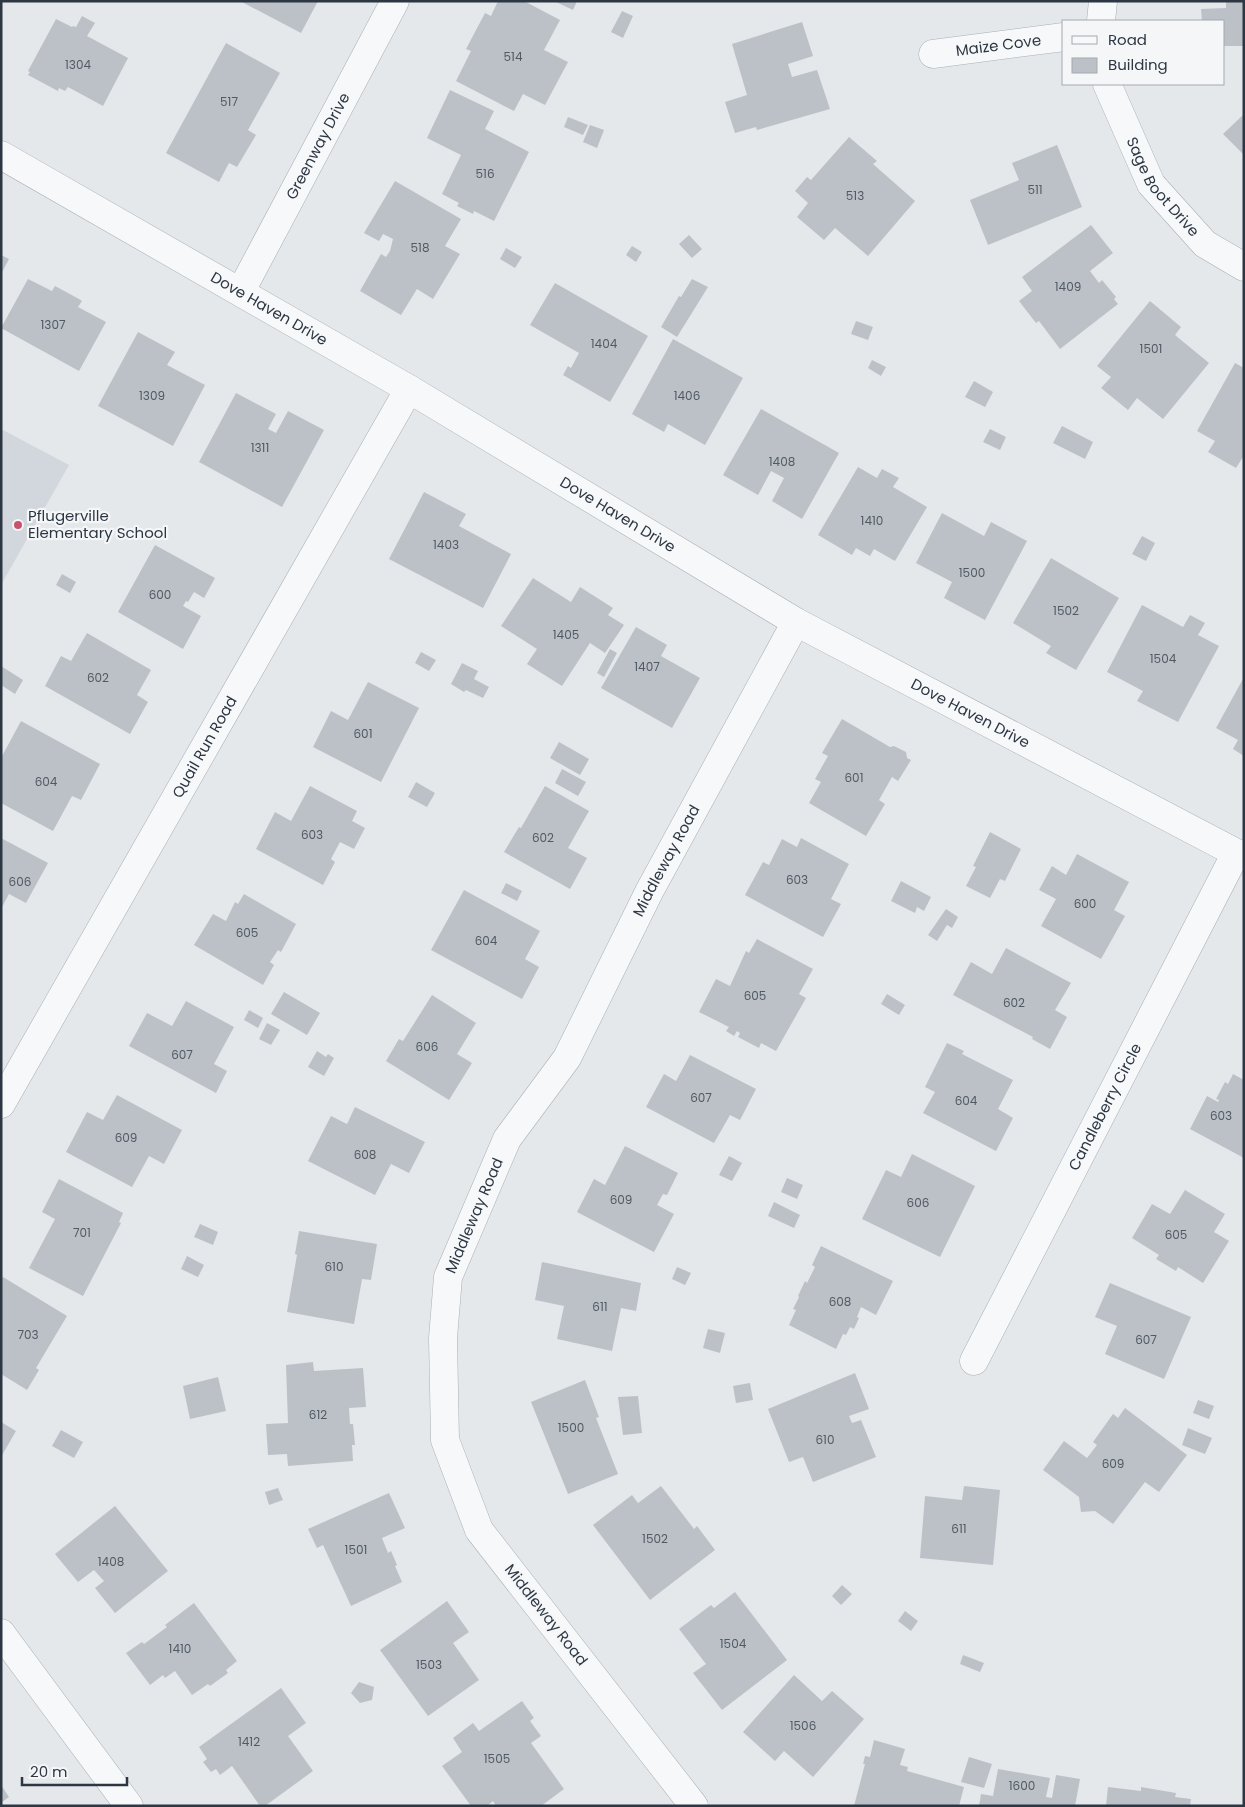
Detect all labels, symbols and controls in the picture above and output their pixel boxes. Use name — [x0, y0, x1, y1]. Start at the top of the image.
legend — [1062, 20, 1225, 85]
street label: Maize Cove — [954, 29, 1042, 61]
text: Road — [1108, 29, 1147, 50]
house number: 514 — [504, 48, 523, 65]
text: Building — [1108, 54, 1168, 75]
house number: 1304 — [65, 56, 91, 73]
street label: Greenway Drive — [281, 89, 354, 203]
house number: 517 — [220, 93, 238, 110]
street label: Sage Boot Drive — [1122, 134, 1204, 241]
house number: 516 — [476, 165, 495, 182]
house number: 511 — [1027, 181, 1043, 198]
house number: 513 — [846, 187, 864, 204]
house number: 518 — [411, 239, 429, 256]
street label: Dove Haven Drive — [207, 266, 332, 350]
house number: 1409 — [1055, 278, 1081, 295]
house number: 1307 — [41, 316, 66, 333]
house number: 1404 — [591, 335, 618, 352]
house number: 1501 — [1140, 340, 1162, 357]
house number: 1309 — [139, 387, 165, 404]
house number: 1406 — [674, 387, 700, 404]
house number: 1311 — [251, 439, 269, 456]
house number: 1408 — [769, 453, 795, 470]
street label: Dove Haven Drive — [556, 471, 680, 557]
place label: Pflugerville Elementary School — [28, 505, 167, 543]
house number: 1410 — [861, 512, 883, 529]
marker: Pflugerville Elementary School — [12, 519, 24, 531]
house number: 1403 — [433, 536, 459, 553]
house number: 1500 — [959, 564, 985, 581]
house number: 600 — [149, 586, 171, 603]
house number: 1502 — [1053, 602, 1079, 619]
house number: 1405 — [553, 626, 579, 643]
house number: 1504 — [1150, 650, 1177, 667]
house number: 1407 — [634, 658, 660, 675]
house number: 602 — [87, 669, 109, 686]
street label: Dove Haven Drive — [908, 673, 1034, 753]
street label: Quail Run Road — [167, 692, 242, 802]
house number: 601 — [354, 725, 373, 742]
house number: 601 — [845, 769, 864, 786]
house number: 604 — [35, 773, 58, 790]
street label: Middleway Road — [628, 801, 704, 920]
house number: 603 — [301, 826, 323, 843]
house number: 602 — [532, 829, 554, 846]
house number: 603 — [786, 871, 808, 888]
house number: 606 — [9, 873, 31, 890]
house number: 600 — [1074, 895, 1096, 912]
house number: 605 — [236, 924, 258, 941]
house number: 604 — [475, 932, 498, 949]
house number: 605 — [744, 987, 766, 1004]
house number: 602 — [1003, 994, 1025, 1011]
house number: 606 — [416, 1038, 438, 1055]
street label: Candleberry Circle — [1063, 1039, 1146, 1174]
house number: 607 — [171, 1046, 193, 1063]
house number: 607 — [690, 1089, 712, 1106]
house number: 604 — [955, 1092, 978, 1109]
house number: 603 — [1210, 1107, 1232, 1124]
house number: 609 — [115, 1129, 137, 1146]
house number: 608 — [354, 1146, 376, 1163]
street label: Middleway Road — [440, 1154, 508, 1277]
house number: 609 — [610, 1191, 632, 1208]
house number: 606 — [907, 1194, 929, 1211]
house number: 701 — [73, 1224, 91, 1241]
house number: 605 — [1165, 1226, 1187, 1243]
house number: 610 — [325, 1258, 344, 1275]
house number: 608 — [829, 1293, 851, 1310]
house number: 611 — [592, 1298, 608, 1315]
house number: 703 — [17, 1326, 39, 1343]
house number: 607 — [1135, 1331, 1157, 1348]
house number: 612 — [309, 1406, 327, 1423]
house number: 1500 — [558, 1419, 584, 1436]
house number: 610 — [816, 1431, 835, 1448]
house number: 609 — [1102, 1455, 1124, 1472]
house number: 611 — [951, 1520, 967, 1537]
house number: 1502 — [642, 1530, 668, 1547]
house number: 1501 — [345, 1541, 367, 1558]
house number: 1408 — [98, 1553, 124, 1570]
street label: Middleway Road — [500, 1559, 593, 1670]
house number: 1504 — [720, 1635, 747, 1652]
house number: 1410 — [169, 1640, 191, 1657]
house number: 1503 — [416, 1656, 442, 1673]
house number: 1506 — [790, 1717, 816, 1734]
house number: 1412 — [238, 1733, 260, 1750]
house number: 1505 — [484, 1750, 510, 1767]
scale bar — [22, 1754, 128, 1786]
text: 20 m — [30, 1761, 68, 1782]
house number: 1600 — [1009, 1777, 1035, 1794]

